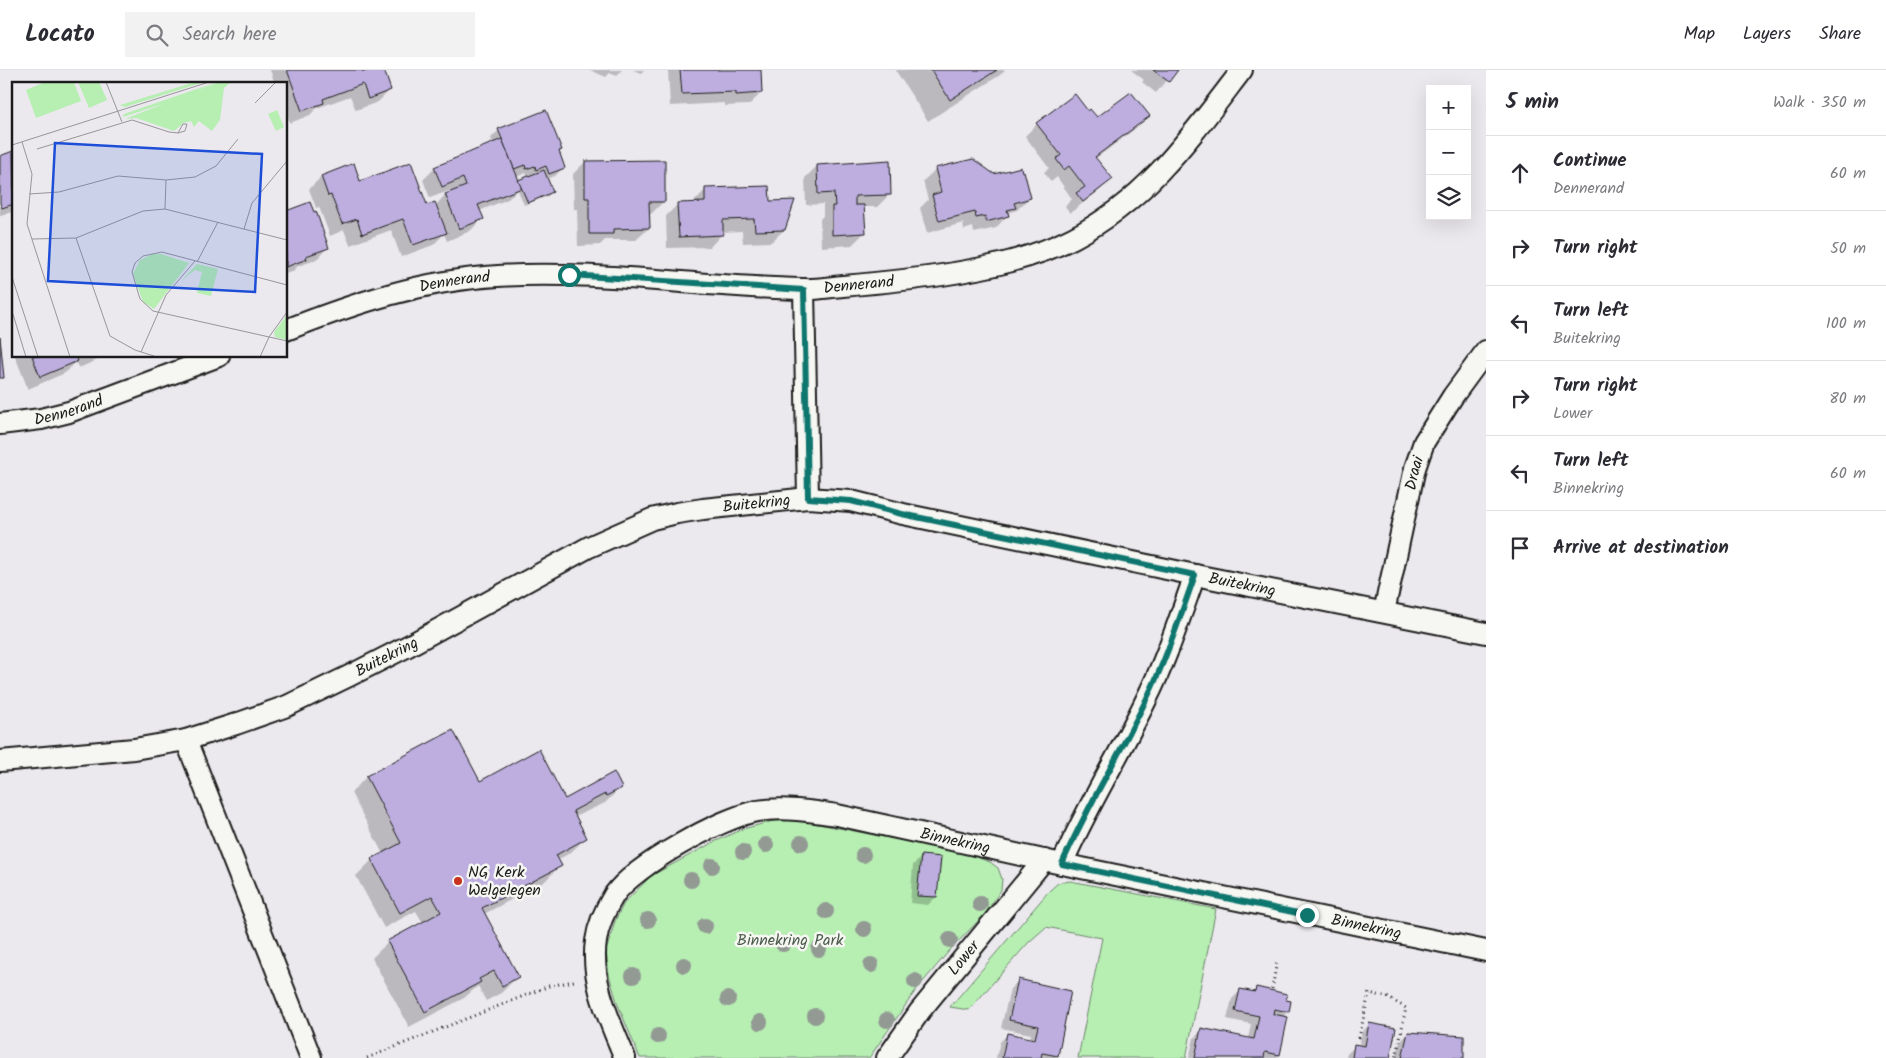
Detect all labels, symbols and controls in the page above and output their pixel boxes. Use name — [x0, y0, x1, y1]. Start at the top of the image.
search box — [125, 12, 475, 57]
text: Locato — [25, 15, 95, 54]
text: Search here — [183, 20, 276, 50]
text: Map — [1684, 20, 1715, 49]
text: Layers — [1743, 20, 1791, 49]
text: Share — [1819, 20, 1861, 49]
icon: search — [143, 21, 171, 49]
inset map — [12, 82, 288, 358]
map controls — [1426, 85, 1471, 220]
button: + — [1426, 85, 1471, 130]
text: 5 min — [1506, 86, 1559, 119]
text: Walk · 350 m — [1773, 90, 1866, 115]
button: − — [1426, 130, 1471, 175]
text: Continue — [1553, 146, 1626, 176]
icon: ahead — [1506, 159, 1534, 187]
text: 60 m — [1830, 161, 1866, 186]
button: layers — [1426, 175, 1471, 220]
text: Dennerand — [1553, 176, 1624, 201]
text: Turn right — [1553, 233, 1638, 263]
icon: right — [1506, 234, 1534, 262]
text: 50 m — [1830, 236, 1866, 261]
street label: Dennerand — [417, 264, 492, 299]
route start — [558, 264, 581, 287]
street label: Dennerand — [822, 269, 896, 301]
text: Turn left — [1553, 296, 1628, 326]
icon: left — [1506, 309, 1534, 337]
text: 100 m — [1826, 311, 1866, 336]
text: Buitekring — [1553, 326, 1621, 351]
text: Turn right — [1553, 371, 1638, 401]
icon: right — [1506, 384, 1534, 412]
text: 80 m — [1829, 386, 1866, 411]
street label: Dennerand — [33, 388, 107, 432]
text: Lower — [1553, 401, 1592, 426]
text: Turn left — [1553, 446, 1628, 476]
street label: Draai — [1398, 452, 1431, 493]
icon: left — [1506, 459, 1534, 487]
text: 60 m — [1830, 461, 1866, 486]
text: Binnekring — [1553, 476, 1624, 501]
street label: Buitekring — [721, 487, 792, 519]
text: Arrive at destination — [1553, 533, 1729, 563]
icon: arrive — [1506, 534, 1534, 562]
street label: Buitekring — [1207, 566, 1278, 603]
street label: Buitekring — [351, 630, 423, 683]
street label: Binnekring — [918, 821, 993, 861]
place label: NG Kerk Welgelegen — [468, 860, 541, 903]
marker: NG Kerk Welgelegen — [452, 875, 464, 887]
route end — [1296, 904, 1319, 927]
street label: Binnekring — [1329, 907, 1404, 946]
park label: Binnekring Park — [737, 928, 844, 953]
street label: Lower — [941, 934, 987, 981]

